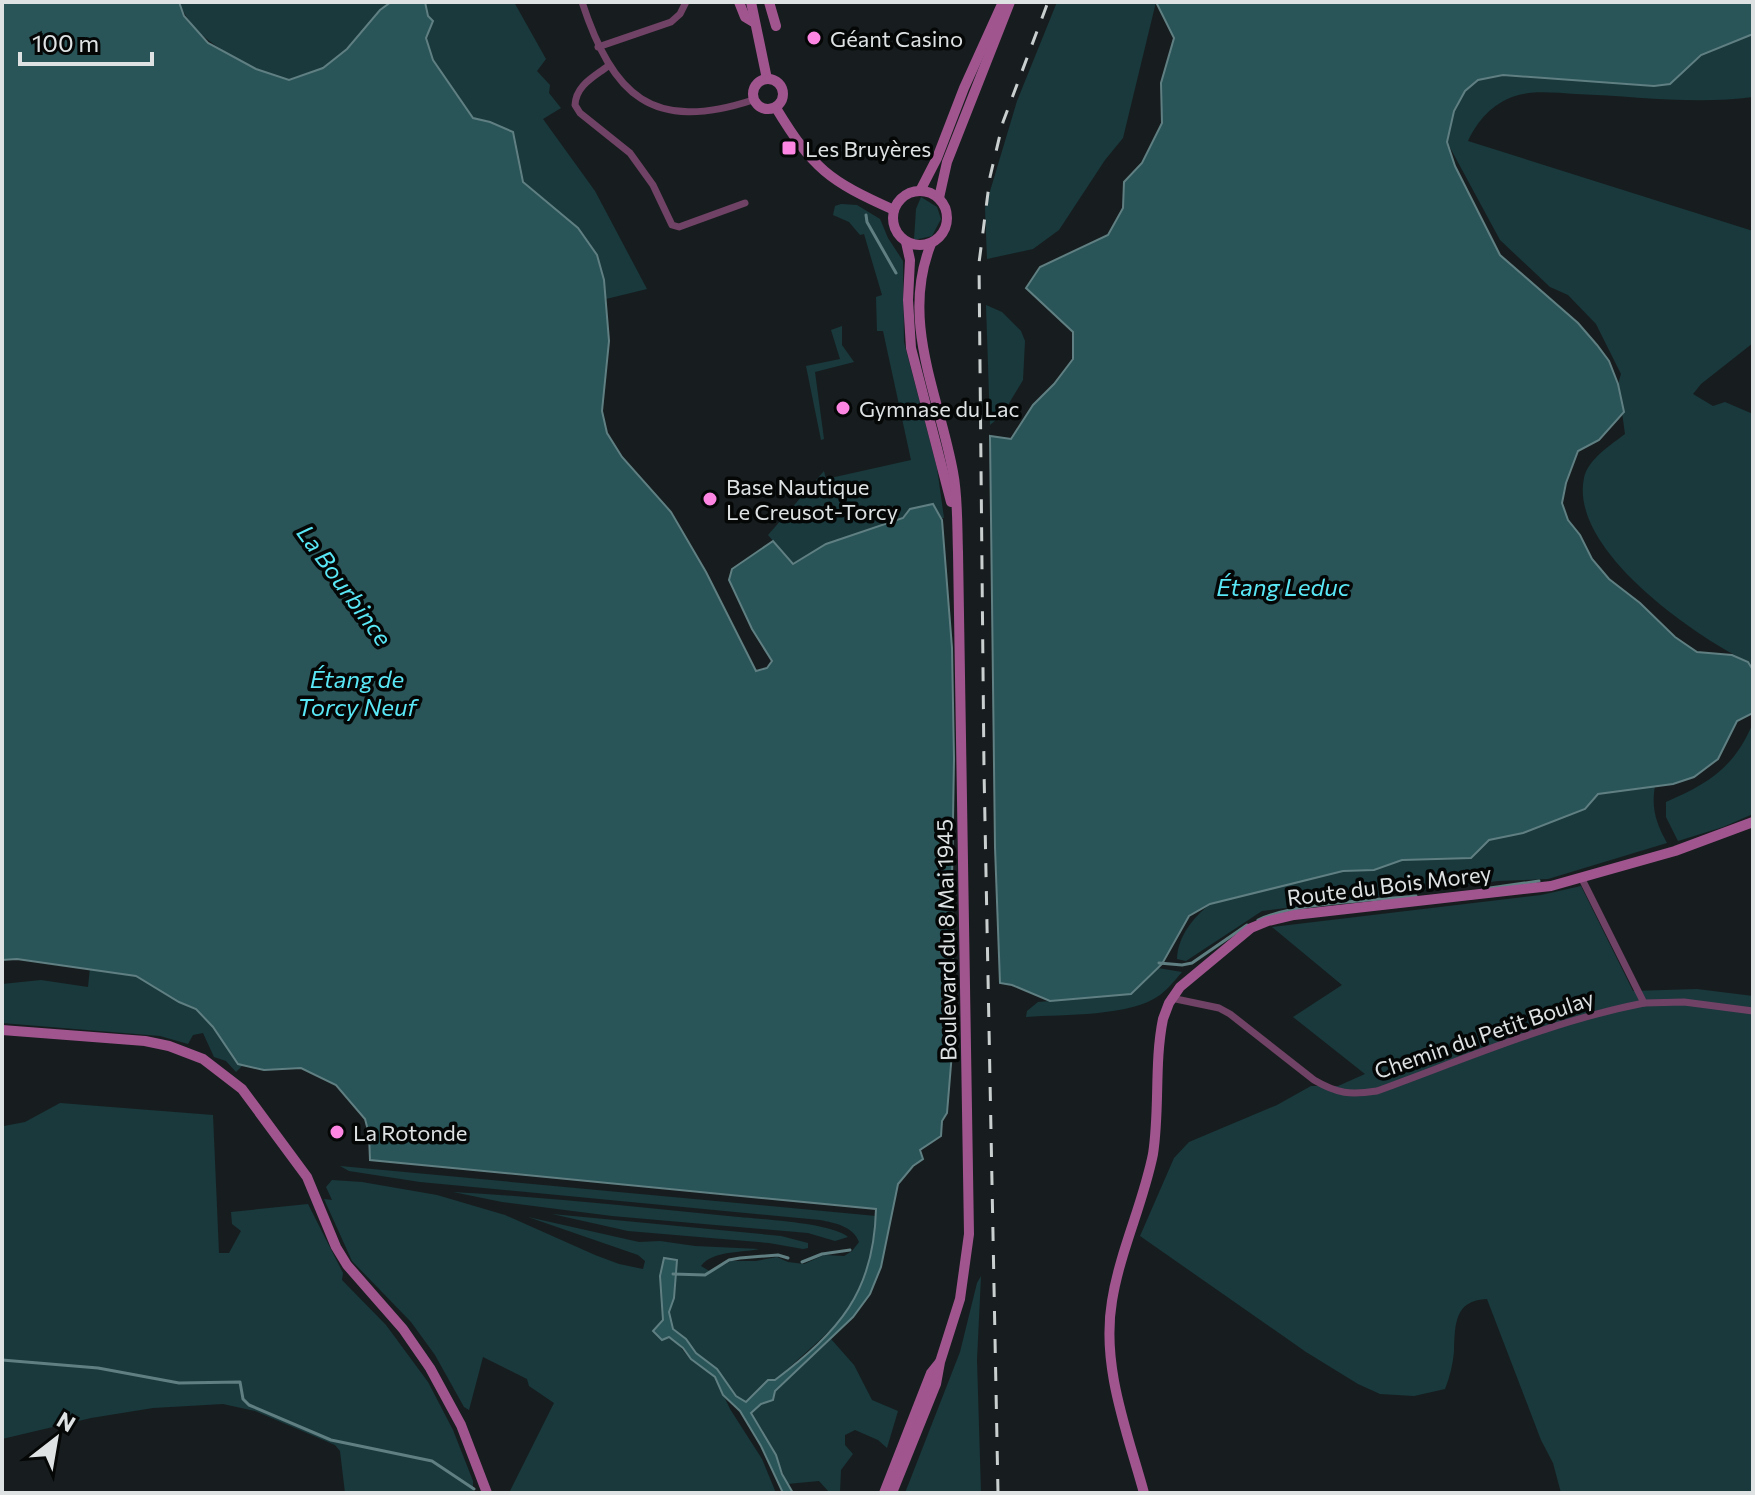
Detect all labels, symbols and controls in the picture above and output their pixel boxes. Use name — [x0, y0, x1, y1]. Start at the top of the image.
scale bar — [20, 16, 152, 66]
place label: Géant Casino — [830, 25, 963, 52]
text: 100 m — [32, 28, 99, 57]
marker: Géant Casino — [805, 29, 823, 47]
place label: Les Bruyères — [805, 135, 931, 162]
marker: Les Bruyères — [780, 139, 798, 157]
place label: Gymnase du Lac — [859, 395, 1019, 422]
marker: Gymnase du Lac — [834, 399, 852, 417]
place label: Base Nautique Le Creusot-Torcy — [726, 473, 898, 525]
marker: Base Nautique Le Creusot-Torcy — [701, 490, 719, 508]
water label: La Bourbince — [291, 519, 399, 651]
water label: Étang Leduc — [1216, 572, 1350, 601]
water label: Étang de Torcy Neuf — [297, 664, 419, 721]
street label: Boulevard du 8 Mai 1945 — [930, 819, 962, 1061]
street label: Route du Bois Morey — [1285, 859, 1493, 911]
street label: Chemin du Petit Boulay — [1370, 984, 1598, 1084]
place label: La Rotonde — [353, 1119, 467, 1146]
marker: La Rotonde — [328, 1123, 346, 1141]
north arrow — [16, 1399, 96, 1479]
text: N — [53, 1406, 81, 1437]

